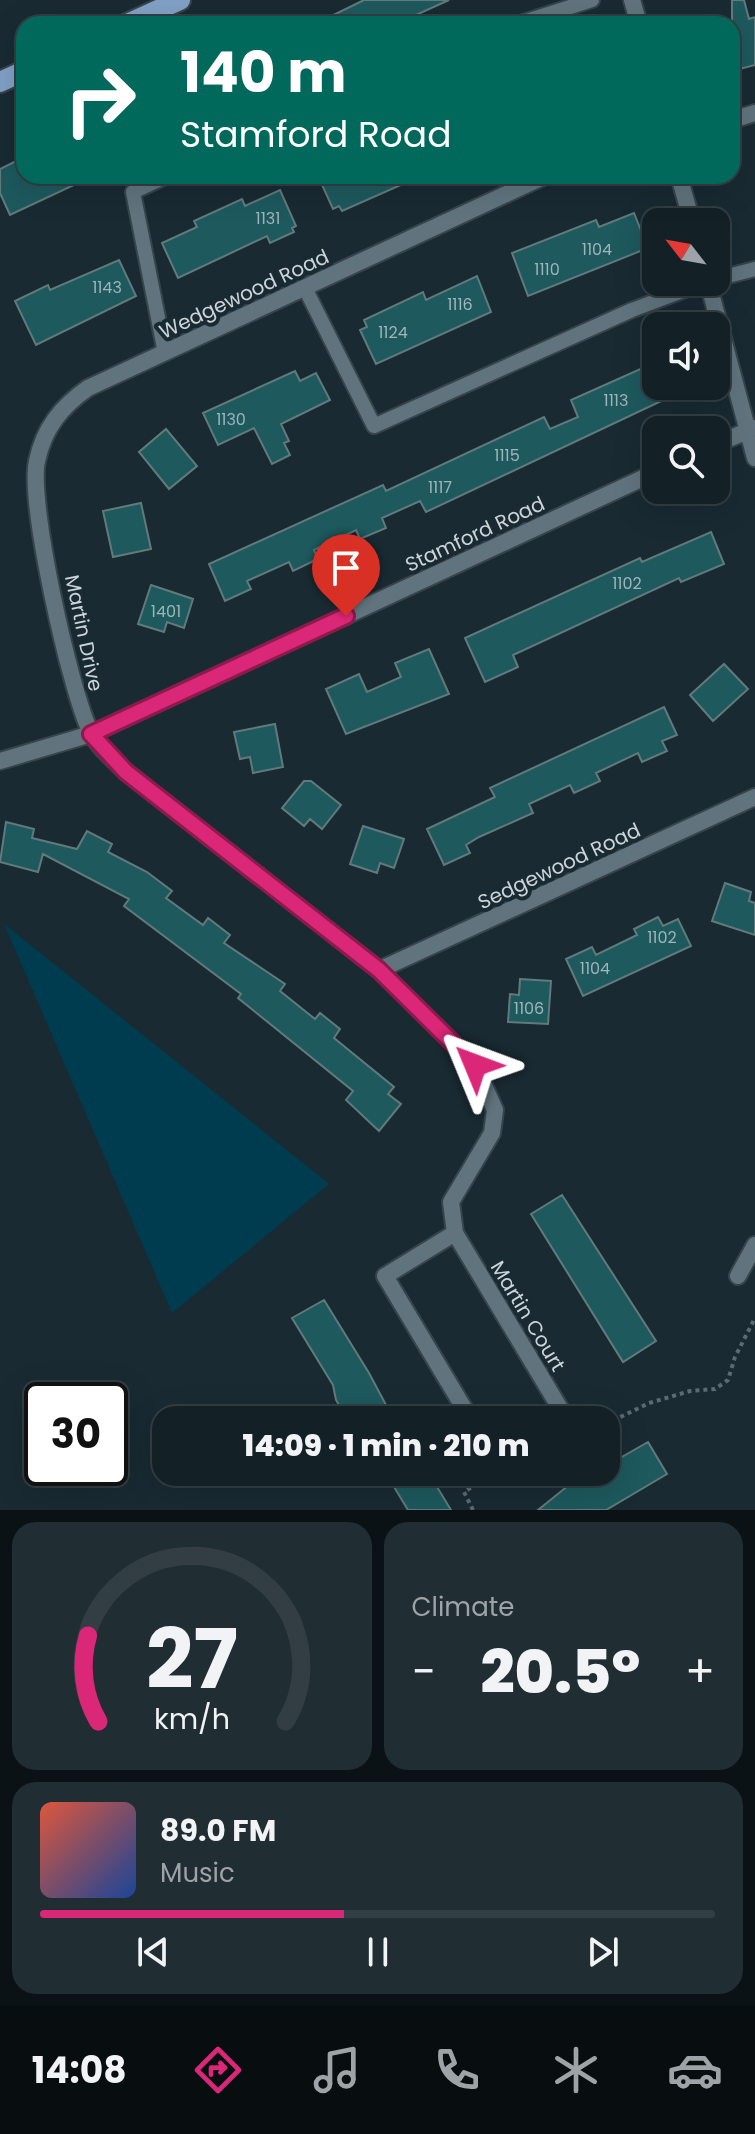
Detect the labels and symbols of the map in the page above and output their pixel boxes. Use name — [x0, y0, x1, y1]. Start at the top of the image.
house number: 1131 — [256, 207, 280, 230]
north arrow — [642, 208, 730, 296]
house number: 1104 — [582, 238, 612, 261]
street label: Wedgewood Road — [155, 242, 333, 346]
house number: 1110 — [534, 258, 560, 281]
house number: 1143 — [92, 276, 122, 299]
house number: 1116 — [447, 293, 473, 316]
house number: 1124 — [378, 321, 408, 344]
house number: 1113 — [604, 389, 628, 412]
house number: 1130 — [216, 408, 246, 431]
house number: 1115 — [494, 444, 520, 467]
house number: 1117 — [428, 476, 452, 499]
street label: Stamford Road — [401, 489, 549, 579]
pin — [312, 534, 380, 616]
street label: Martin Drive — [58, 572, 110, 694]
house number: 1102 — [612, 572, 642, 595]
house number: 1401 — [151, 600, 181, 623]
street label: Sedgewood Road — [473, 816, 645, 916]
house number: 1102 — [647, 926, 677, 949]
house number: 1104 — [580, 957, 610, 980]
house number: 1106 — [514, 997, 544, 1020]
position arrow — [433, 1023, 517, 1107]
street label: Martin Court — [484, 1256, 572, 1376]
speed limit sign: 30 — [24, 1382, 128, 1486]

